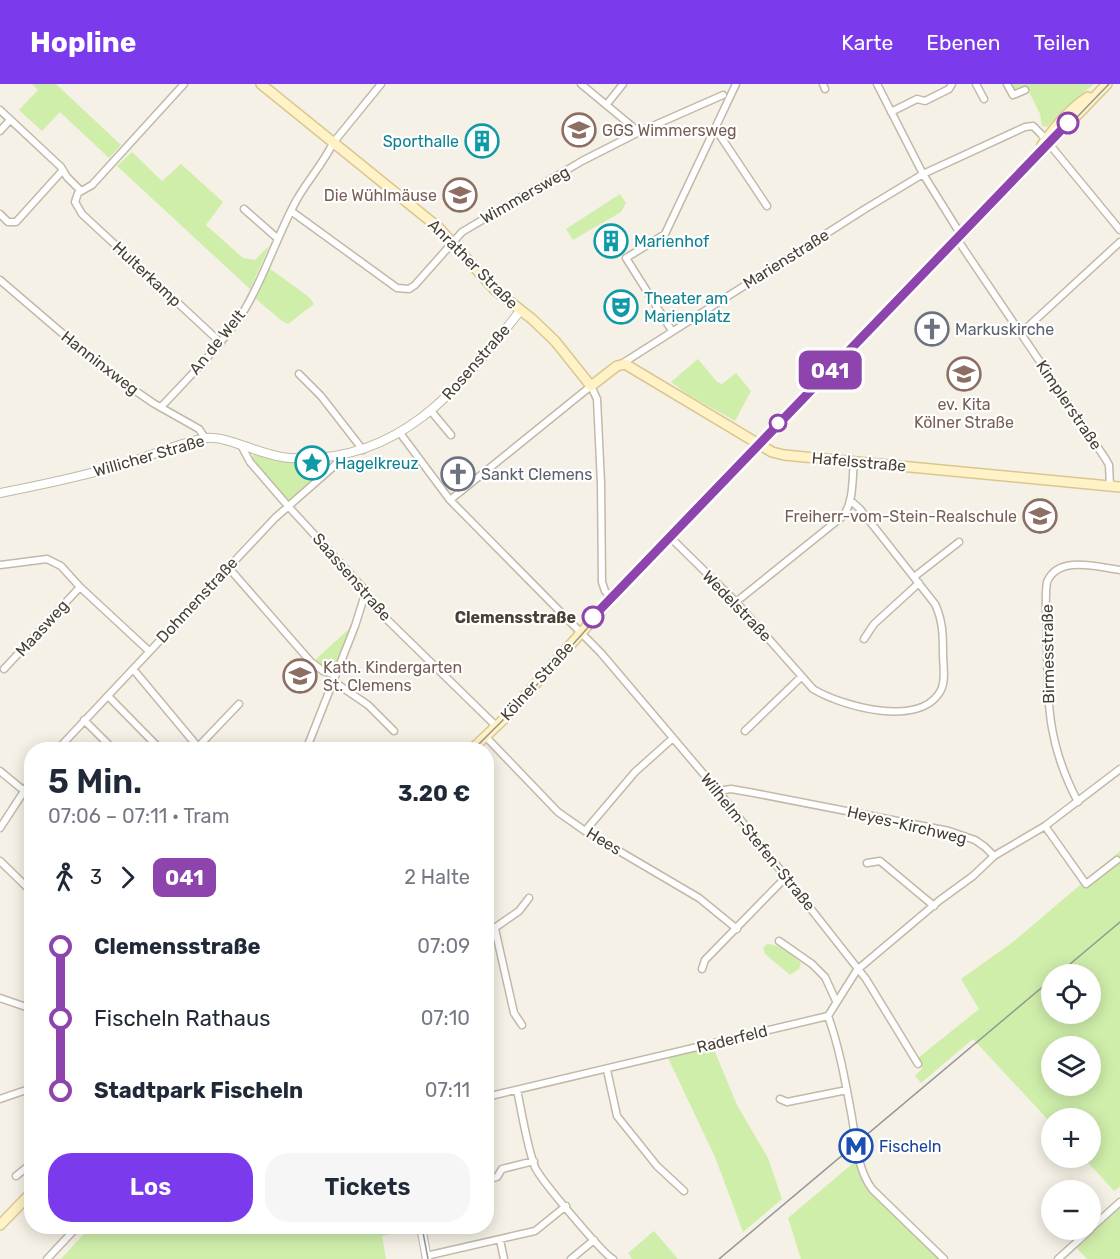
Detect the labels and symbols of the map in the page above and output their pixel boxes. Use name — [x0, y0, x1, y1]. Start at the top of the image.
school or university icon: GGS Wimmersweg — [561, 112, 597, 148]
unlabelled marker — [1057, 112, 1079, 134]
place label: GGS Wimmersweg — [602, 121, 737, 140]
building icon: Sporthalle — [464, 123, 500, 159]
place label: Sporthalle — [383, 132, 459, 151]
street label: Wimmersweg — [477, 162, 573, 228]
school or university icon: Die Wühlmäuse — [442, 177, 478, 213]
place label: Die Wühlmäuse — [324, 186, 437, 205]
street label: Anrather Straße — [424, 215, 522, 313]
building icon: Marienhof — [593, 223, 629, 259]
street label: Marienstraße — [740, 225, 832, 293]
place label: Marienhof — [634, 232, 710, 251]
street label: Hulterkamp — [109, 237, 185, 311]
theatre icon: Theater am Marienplatz — [603, 289, 639, 325]
place label: Theater am Marienplatz — [644, 289, 731, 326]
street label: An de Welt — [185, 306, 249, 378]
church icon: Markuskirche — [914, 311, 950, 347]
street label: Rosenstraße — [438, 320, 514, 404]
place label: Markuskirche — [955, 320, 1054, 339]
street label: Hanninxweg — [58, 327, 142, 399]
line badge: 041 — [796, 350, 864, 390]
school or university icon: ev. Kita Kölner Straße — [946, 356, 982, 392]
street label: Kimplerstraße — [1032, 357, 1106, 453]
place label: ev. Kita Kölner Straße — [914, 395, 1014, 432]
unlabelled marker — [769, 414, 787, 432]
street label: Willicher Straße — [91, 431, 207, 481]
place icon: Hagelkreuz — [294, 445, 330, 481]
street label: Hafelsstraße — [811, 448, 907, 476]
place label: Hagelkreuz — [335, 454, 419, 473]
church icon: Sankt Clemens — [440, 456, 476, 492]
place label: Sankt Clemens — [481, 465, 592, 484]
school or university icon: Freiherr-vom-Stein-Realschule — [1022, 498, 1058, 534]
place label: Freiherr-vom-Stein-Realschule — [784, 507, 1017, 526]
street label: Saassenstraße — [309, 529, 395, 625]
street label: Dohmenstraße — [152, 553, 242, 647]
street label: Wedelstraße — [698, 567, 776, 645]
street label: Maasweg — [12, 596, 72, 660]
street label: Birmesstraße — [1038, 604, 1058, 704]
marker: Clemensstraße — [582, 606, 604, 628]
place label: Clemensstraße — [455, 608, 576, 627]
street label: Kölner Straße — [497, 638, 577, 724]
school or university icon: Kath. Kindergarten St. Clemens — [282, 658, 318, 694]
place label: Kath. Kindergarten St. Clemens — [323, 658, 462, 695]
street label: Wilhelm-Stefen-Straße — [697, 769, 819, 915]
street label: Heyes-Kirchweg — [845, 802, 969, 848]
street label: Hees — [583, 823, 625, 859]
street label: Raderfeld — [695, 1021, 769, 1057]
metro station icon: Fischeln — [838, 1128, 874, 1164]
place label: Fischeln — [879, 1137, 942, 1156]

